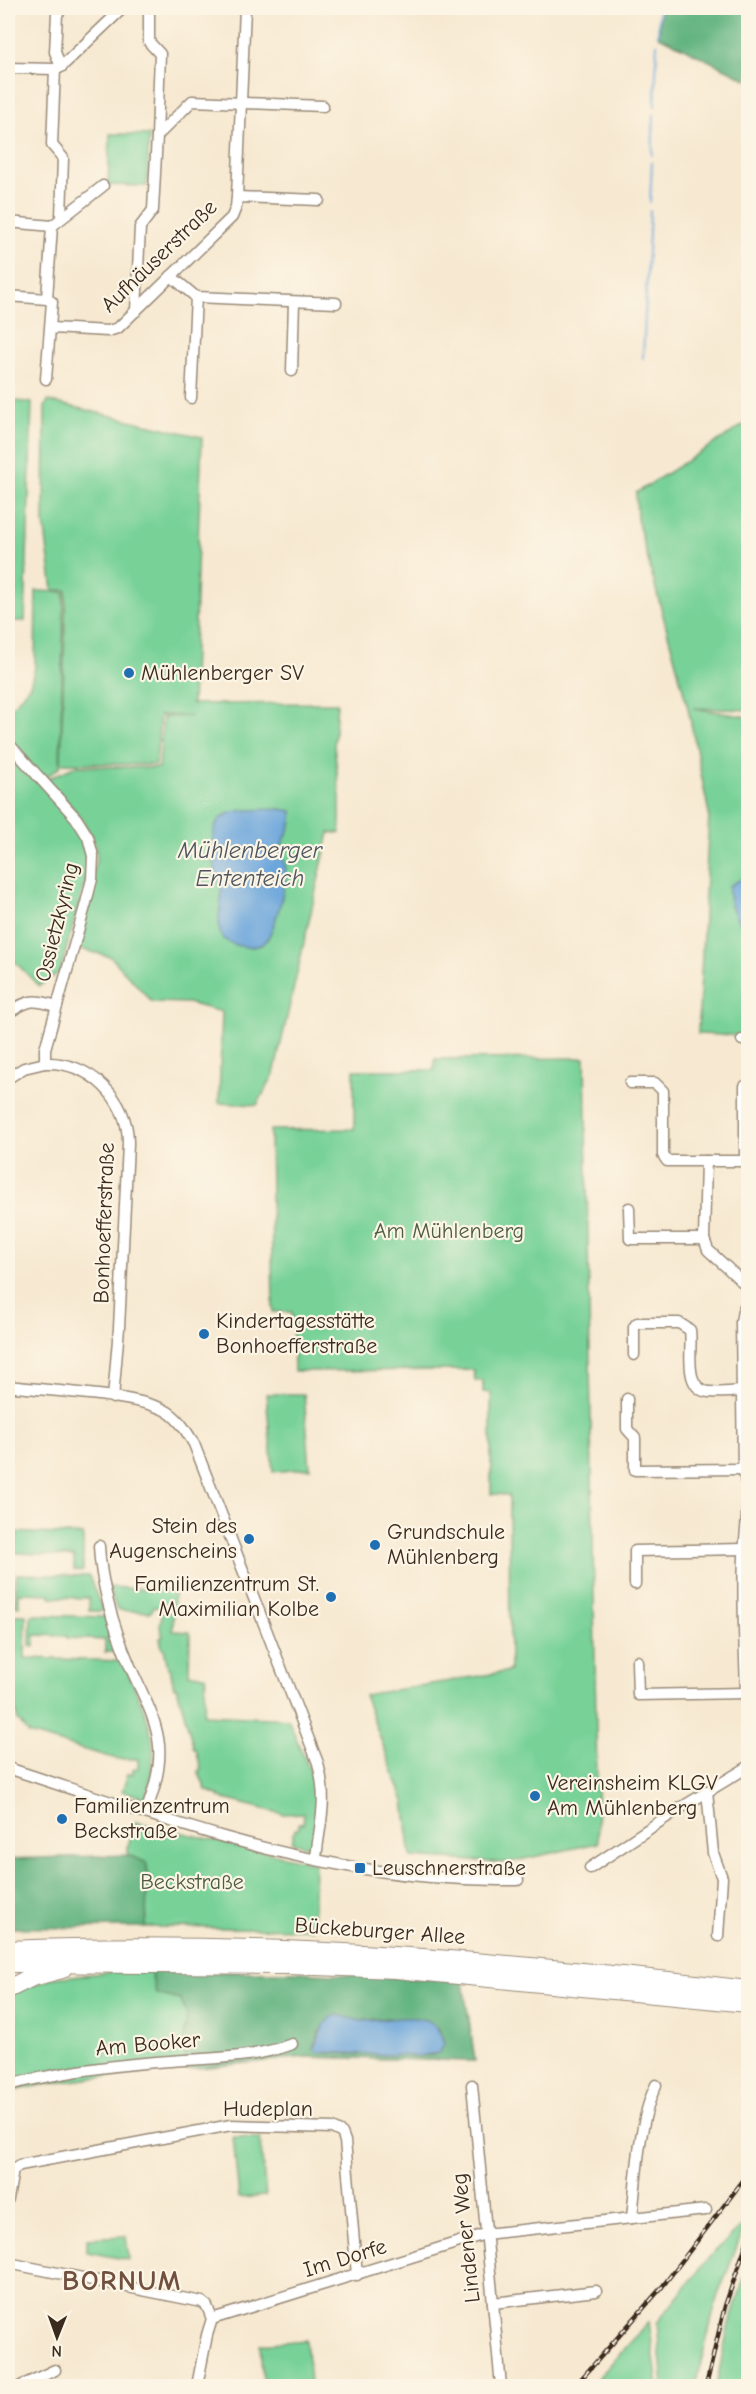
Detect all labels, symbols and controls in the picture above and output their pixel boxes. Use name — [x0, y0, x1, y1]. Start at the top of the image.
street label: Aufhäuserstraße — [96, 194, 222, 318]
place label: Mühlenberger SV — [141, 660, 304, 686]
marker: Mühlenberger SV — [122, 666, 136, 680]
water label: Mühlenberger Ententeich — [177, 836, 324, 892]
street label: Ossietzkyring — [30, 860, 84, 984]
street label: Bonhoefferstraße — [88, 1142, 120, 1304]
park label: Am Mühlenberg — [374, 1218, 524, 1244]
place label: Kindertagesstätte Bonhoefferstraße — [216, 1308, 377, 1359]
marker: Kindertagesstätte Bonhoefferstraße — [197, 1327, 211, 1341]
place label: Stein des Augenscheins — [109, 1513, 237, 1564]
place label: Grundschule Mühlenberg — [387, 1519, 505, 1570]
marker: Stein des Augenscheins — [242, 1532, 256, 1546]
marker: Grundschule Mühlenberg — [368, 1538, 382, 1552]
place label: Familienzentrum St. Maximilian Kolbe — [134, 1571, 319, 1622]
marker: Familienzentrum St. Maximilian Kolbe — [324, 1590, 338, 1604]
place label: Vereinsheim KLGV Am Mühlenberg — [547, 1770, 718, 1821]
marker: Vereinsheim KLGV Am Mühlenberg — [528, 1789, 542, 1803]
place label: Familienzentrum Beckstraße — [74, 1793, 230, 1844]
marker: Familienzentrum Beckstraße — [55, 1812, 69, 1826]
place label: Leuschnerstraße — [372, 1855, 526, 1881]
marker: Leuschnerstraße — [353, 1861, 367, 1875]
park label: Beckstraße — [140, 1869, 244, 1895]
street label: Bückeburger Allee — [294, 1912, 466, 1950]
street label: Am Booker — [94, 2026, 202, 2062]
street label: Hudeplan — [223, 2096, 313, 2122]
street label: Lindener Weg — [446, 2172, 486, 2304]
street label: Im Dorfe — [300, 2233, 390, 2283]
district label: BORNUM — [62, 2265, 182, 2297]
north arrow — [27, 2307, 87, 2367]
text: N — [51, 2342, 62, 2360]

